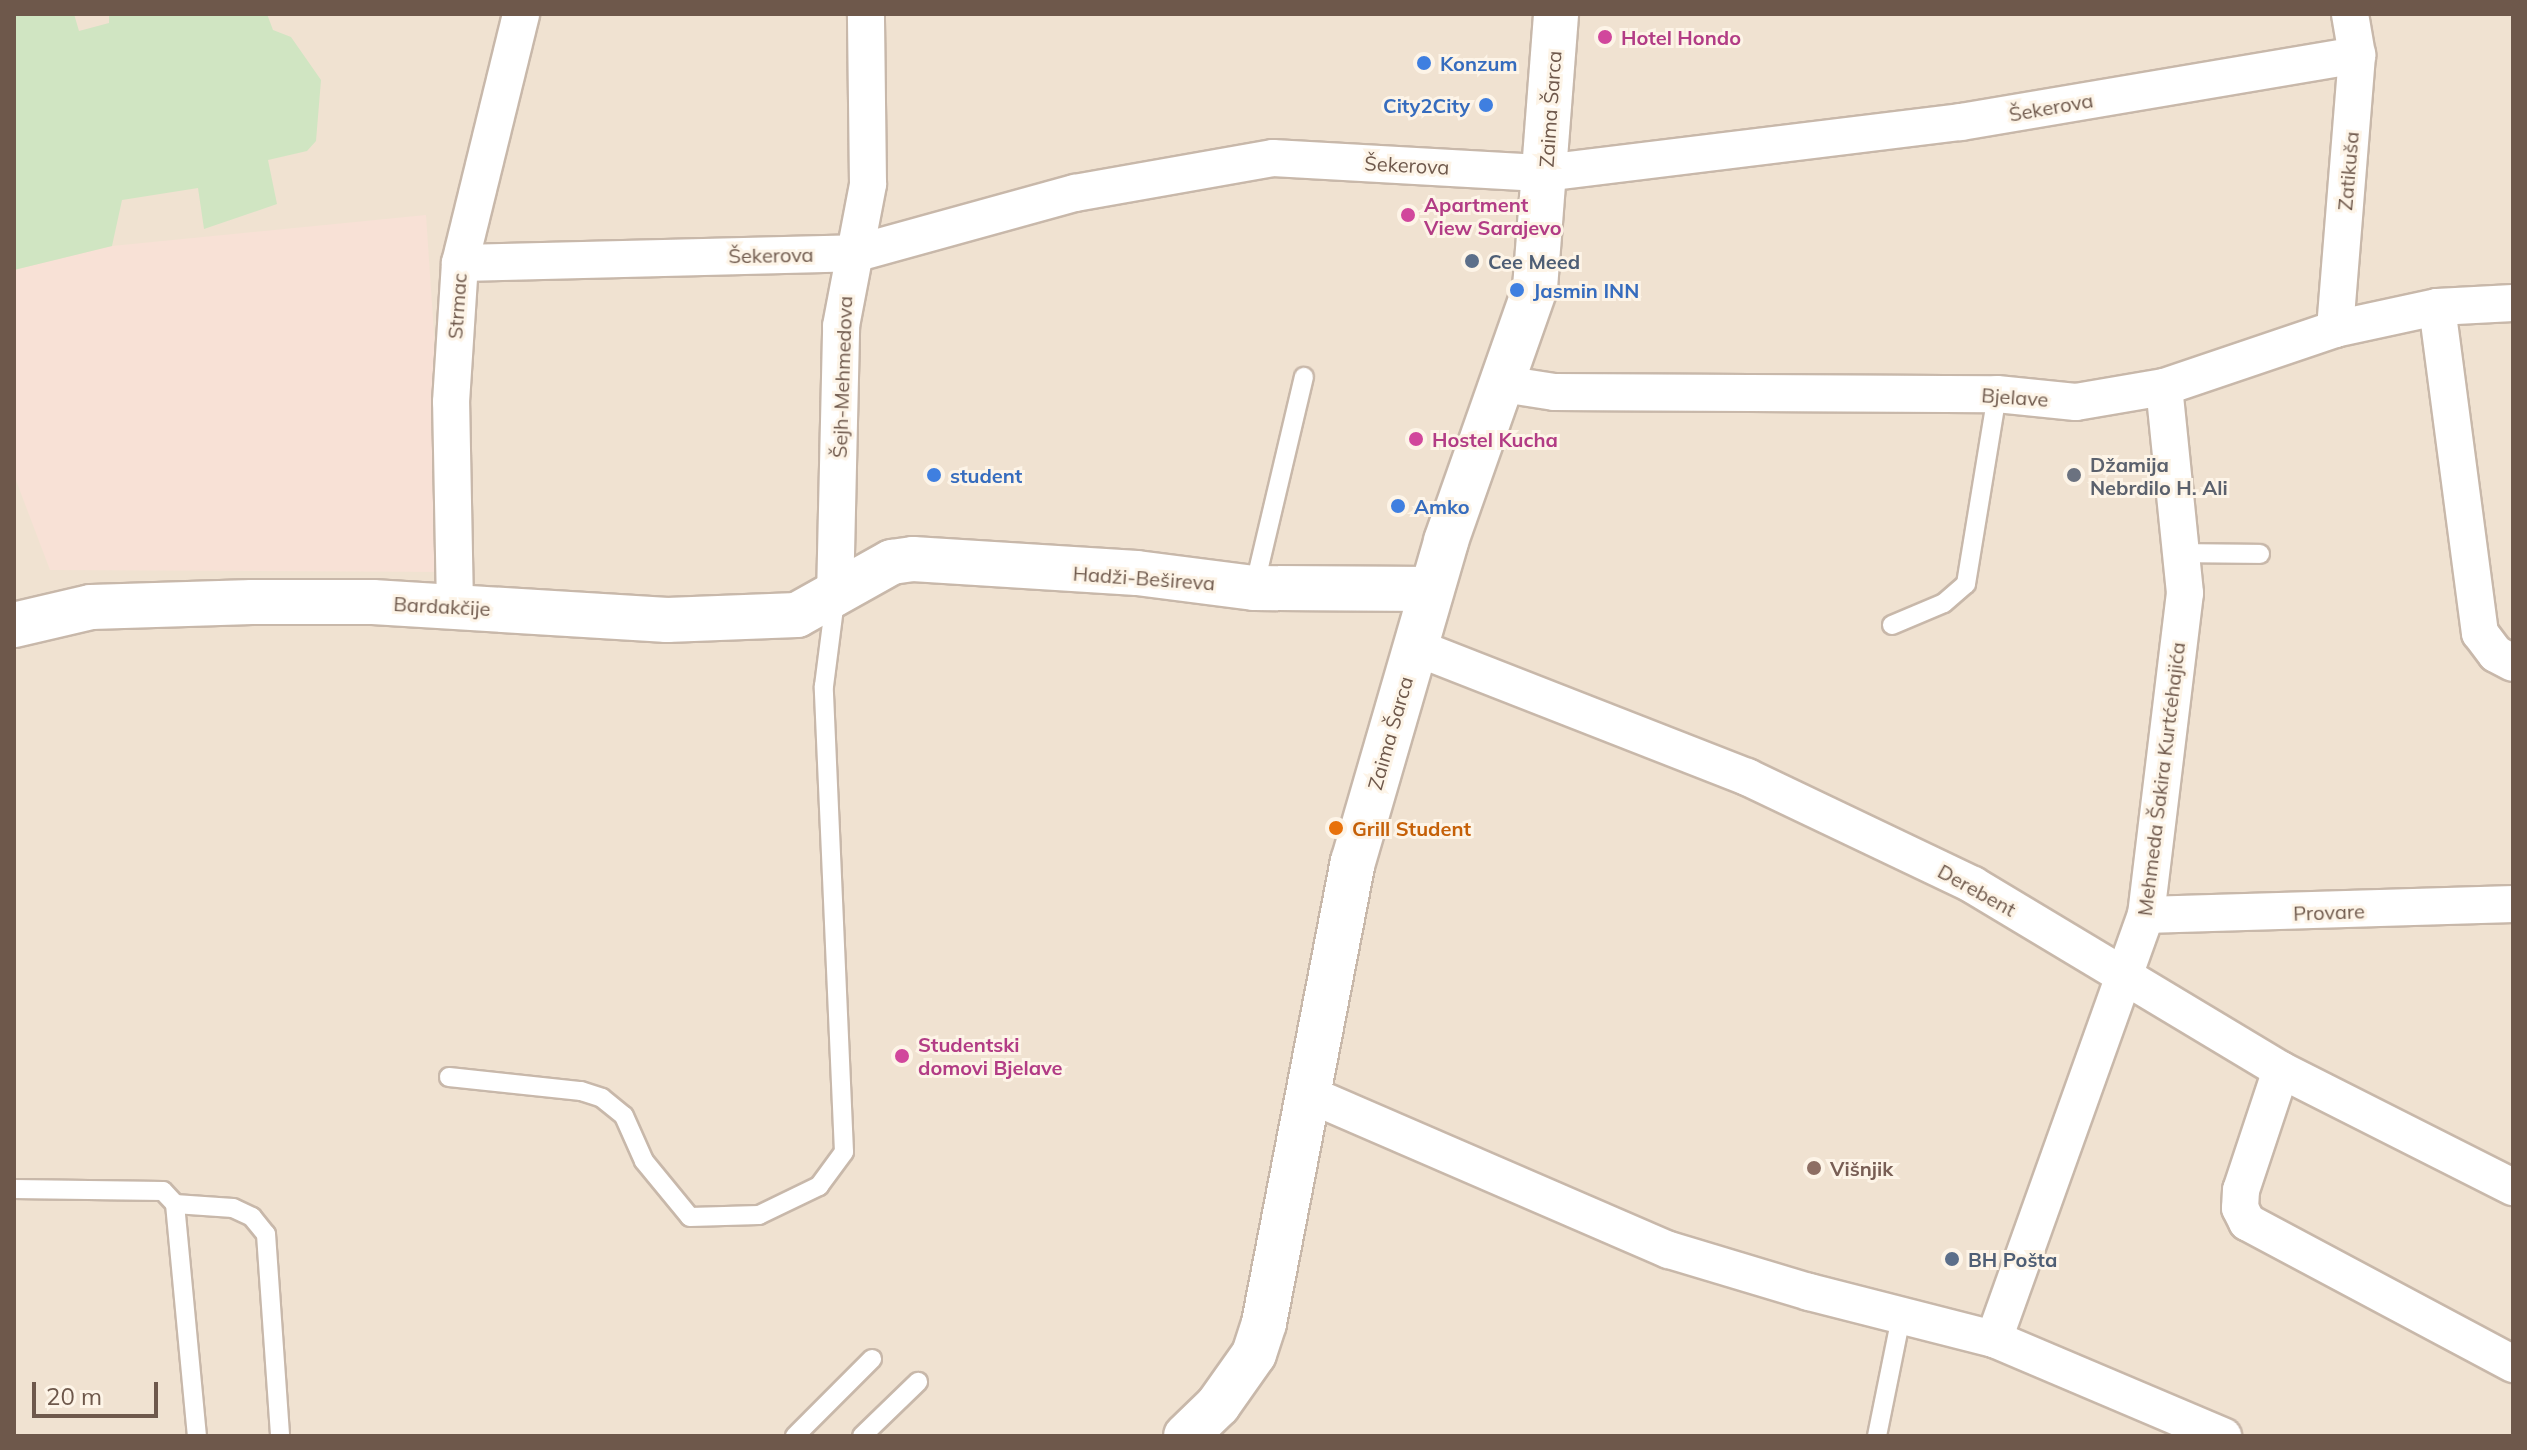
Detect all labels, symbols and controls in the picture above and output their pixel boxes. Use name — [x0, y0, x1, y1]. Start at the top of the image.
place label: Hotel Hondo — [1621, 25, 1741, 49]
marker: Hotel Hondo — [1596, 28, 1614, 46]
street label: Zaima Šarca — [1534, 50, 1566, 168]
place label: Konzum — [1440, 51, 1517, 75]
marker: Konzum — [1415, 54, 1433, 72]
street label: Šekerova — [2007, 88, 2095, 126]
place label: City2City — [1383, 93, 1470, 117]
marker: City2City — [1477, 96, 1495, 114]
street label: Zatikuša — [2333, 130, 2363, 212]
street label: Šekerova — [1364, 151, 1450, 179]
place label: Apartment View Sarajevo — [1424, 192, 1562, 239]
marker: Apartment View Sarajevo — [1399, 206, 1417, 224]
street label: Šekerova — [728, 242, 814, 268]
place label: Cee Meed — [1488, 249, 1580, 273]
marker: Cee Meed — [1463, 252, 1481, 270]
street label: Strmac — [443, 272, 471, 340]
place label: Jasmin INN — [1533, 278, 1639, 302]
marker: Jasmin INN — [1508, 281, 1526, 299]
street label: Šejh-Mehmedova — [827, 295, 857, 459]
street label: Bjelave — [1981, 383, 2049, 411]
place label: Hostel Kucha — [1432, 427, 1558, 451]
marker: Hostel Kucha — [1407, 430, 1425, 448]
place label: Džamija Nebrdilo H. Ali — [2090, 452, 2228, 499]
place label: student — [950, 463, 1022, 487]
marker: student — [925, 466, 943, 484]
marker: Džamija Nebrdilo H. Ali — [2065, 466, 2083, 484]
place label: Amko — [1414, 494, 1470, 518]
marker: Amko — [1389, 497, 1407, 515]
street label: Hadži-Bešireva — [1072, 561, 1216, 595]
street label: Bardakčije — [393, 591, 491, 621]
street label: Mehmeda Šakira Kurtćehajića — [2132, 641, 2190, 917]
street label: Zaima Šarca — [1362, 674, 1418, 792]
place label: Grill Student — [1352, 816, 1471, 840]
marker: Grill Student — [1327, 819, 1345, 837]
street label: Derebent — [1934, 859, 2020, 921]
street label: Provare — [2293, 899, 2365, 925]
place label: Studentski domovi Bjelave — [918, 1032, 1063, 1079]
marker: Studentski domovi Bjelave — [893, 1047, 911, 1065]
place label: Višnjik — [1830, 1156, 1893, 1180]
marker: Višnjik — [1805, 1159, 1823, 1177]
place label: BH Pošta — [1968, 1247, 2057, 1271]
marker: BH Pošta — [1943, 1250, 1961, 1268]
scale bar — [36, 1366, 162, 1416]
text: 20 m — [46, 1381, 102, 1411]

